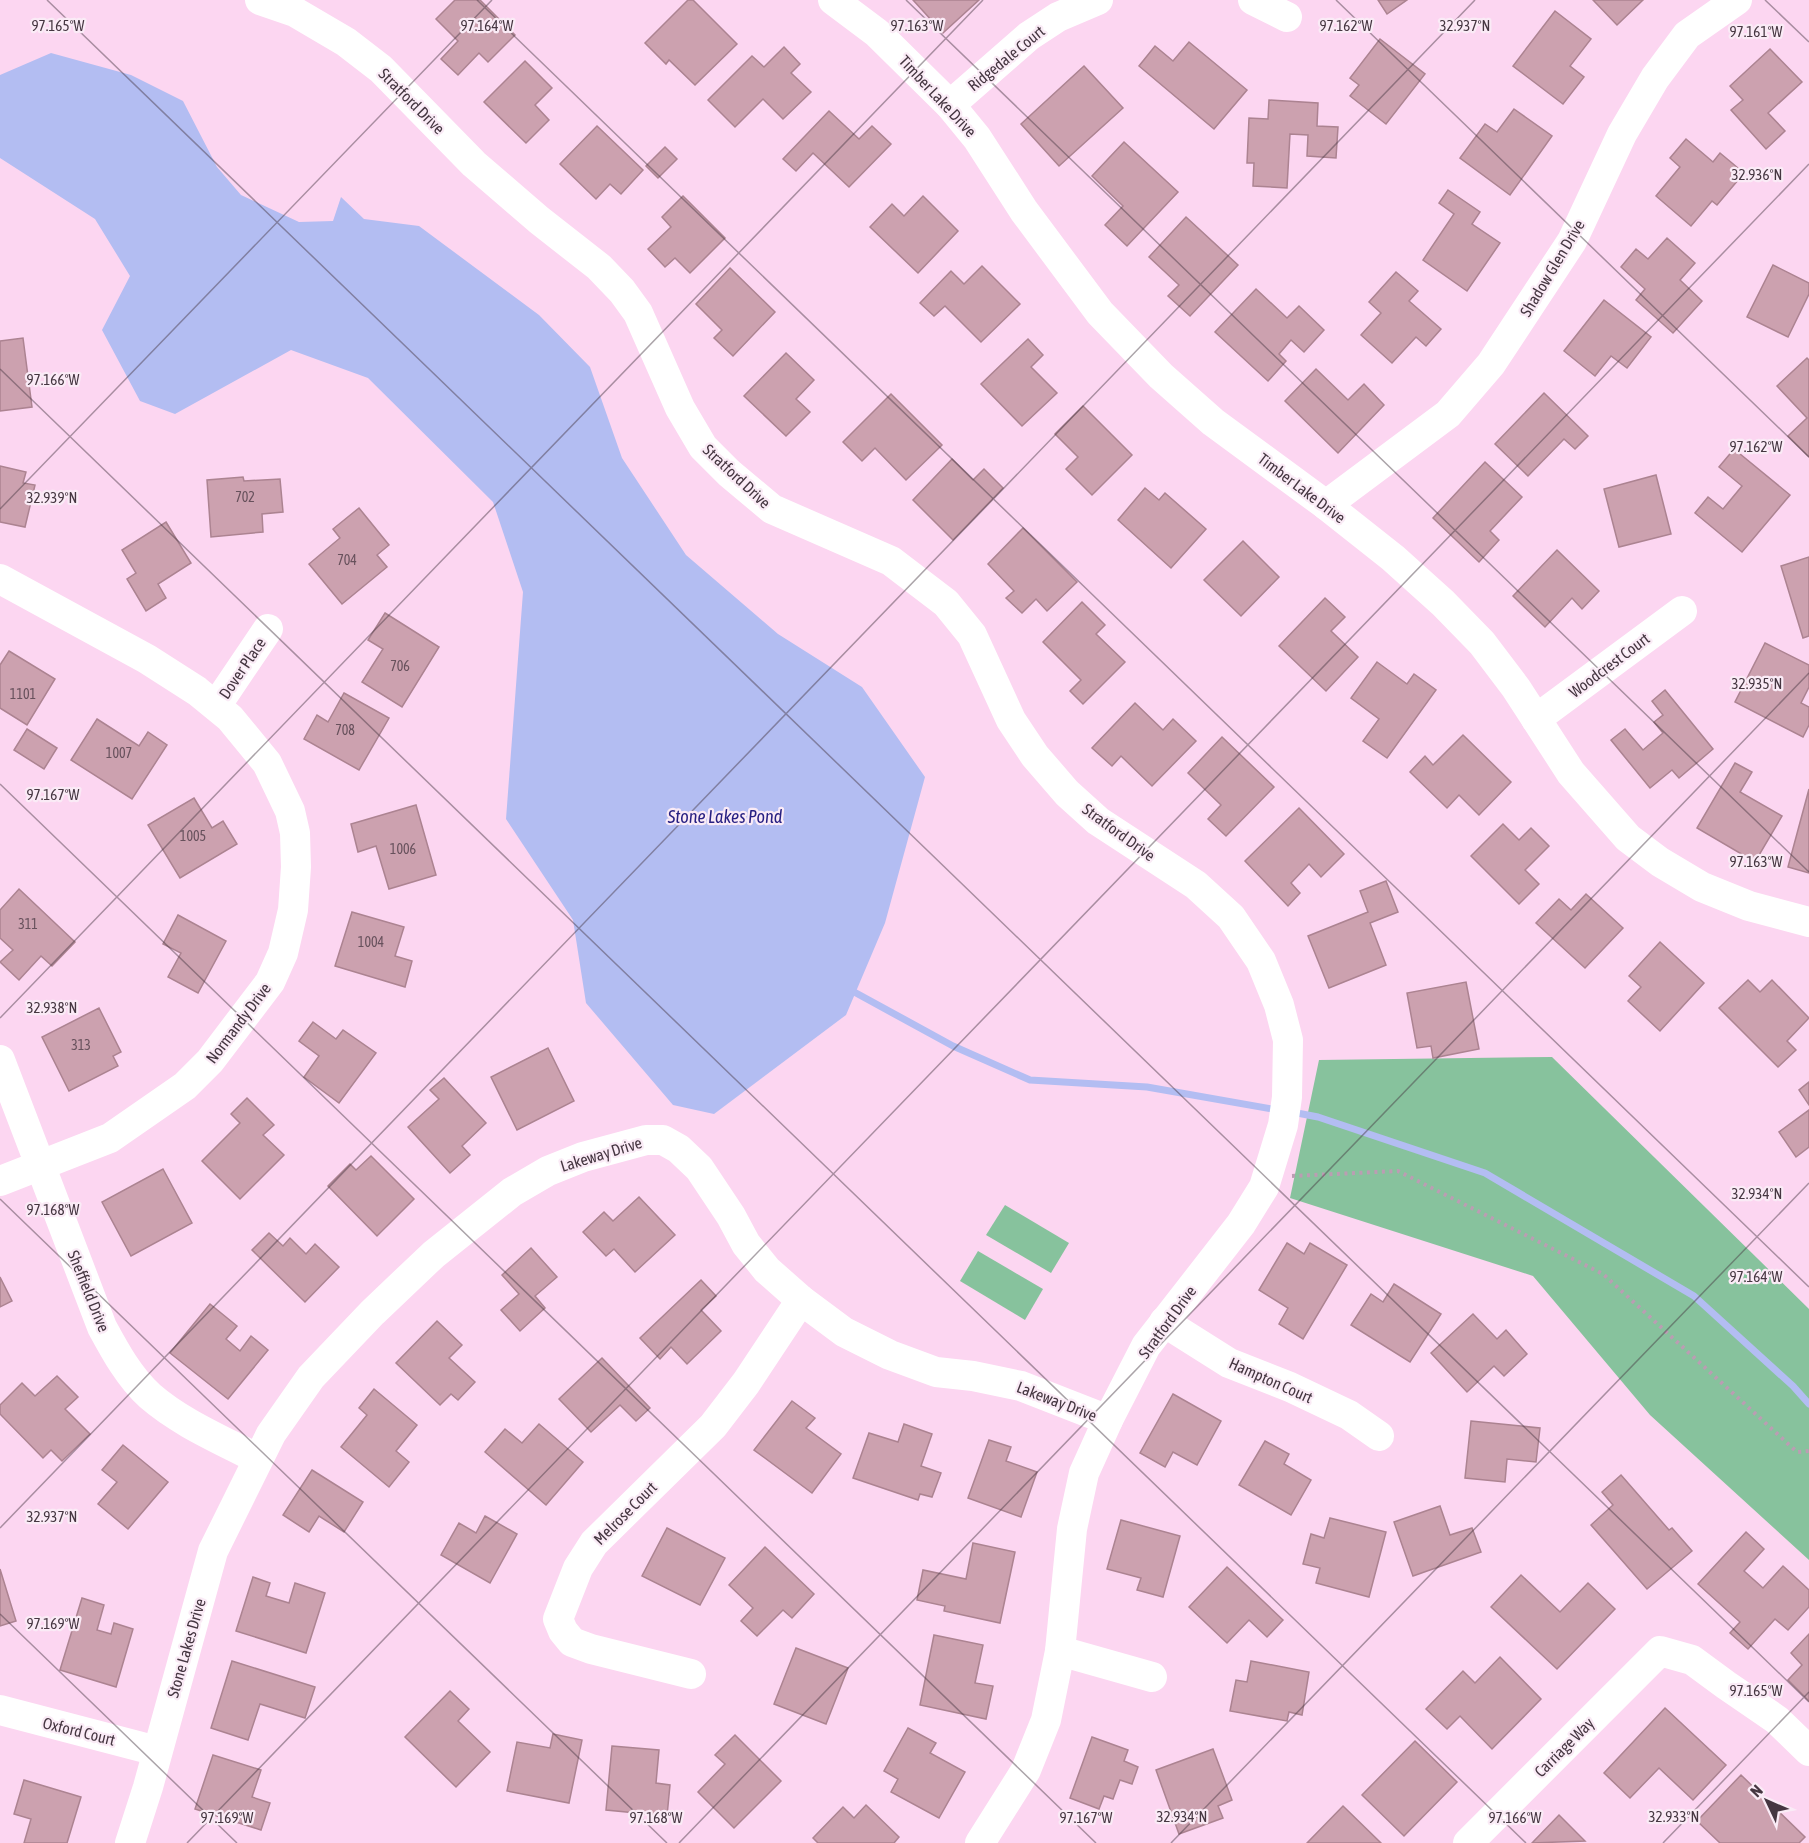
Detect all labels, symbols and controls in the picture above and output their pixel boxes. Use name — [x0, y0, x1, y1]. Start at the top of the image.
text: 97.165°W — [32, 17, 85, 34]
text: 97.164°W — [461, 17, 514, 34]
text: 97.163°W — [891, 17, 944, 34]
text: 97.162°W — [1320, 17, 1373, 34]
text: 32.937°N — [1440, 17, 1490, 34]
street label: Ridgedale Court — [964, 21, 1049, 95]
text: 97.161°W — [1730, 23, 1783, 40]
street label: Timber Lake Drive — [896, 52, 980, 140]
street label: Stratford Drive — [375, 64, 449, 138]
text: 32.936°N — [1732, 166, 1782, 183]
street label: Shadow Glen Drive — [1516, 216, 1588, 320]
text: 97.166°W — [27, 371, 80, 388]
text: 97.162°W — [1730, 438, 1783, 455]
street label: Stratford Drive — [700, 440, 774, 512]
street label: Timber Lake Drive — [1255, 449, 1349, 527]
text: 32.939°N — [27, 489, 77, 506]
house number: 702 — [235, 489, 255, 505]
house number: 704 — [337, 552, 357, 568]
street label: Woodcrest Court — [1565, 629, 1653, 701]
street label: Dover Place — [215, 634, 269, 702]
house number: 706 — [390, 658, 410, 674]
text: 32.935°N — [1732, 675, 1782, 692]
house number: 1101 — [10, 686, 36, 702]
house number: 708 — [335, 722, 355, 738]
house number: 1007 — [106, 745, 132, 761]
text: 97.167°W — [27, 786, 80, 803]
street label: Stratford Drive — [1079, 800, 1159, 864]
water label: Stone Lakes Pond — [667, 806, 783, 827]
house number: 1005 — [180, 828, 206, 844]
house number: 1006 — [390, 841, 417, 857]
text: 97.163°W — [1730, 853, 1783, 870]
house number: 311 — [18, 916, 38, 932]
house number: 1004 — [358, 934, 385, 950]
street label: Normandy Drive — [202, 979, 275, 1067]
text: 32.938°N — [27, 999, 77, 1016]
house number: 313 — [71, 1037, 91, 1053]
street label: Lakeway Drive — [558, 1133, 644, 1176]
text: 32.934°N — [1732, 1185, 1782, 1202]
text: 97.168°W — [27, 1201, 80, 1218]
street label: Sheffield Drive — [64, 1248, 114, 1334]
text: 97.164°W — [1730, 1268, 1783, 1285]
street label: Stratford Drive — [1135, 1282, 1199, 1362]
street label: Hampton Court — [1226, 1354, 1316, 1407]
street label: Lakeway Drive — [1014, 1378, 1100, 1425]
street label: Melrose Court — [590, 1478, 660, 1548]
text: 32.937°N — [27, 1508, 77, 1525]
street label: Stone Lakes Drive — [163, 1596, 209, 1700]
text: 97.169°W — [27, 1615, 80, 1632]
text: 97.165°W — [1730, 1682, 1783, 1699]
street label: Oxford Court — [41, 1713, 117, 1749]
street label: Carriage Way — [1531, 1713, 1598, 1781]
north arrow — [1737, 1771, 1797, 1831]
text: N — [1746, 1781, 1766, 1800]
text: 32.934°N — [1157, 1808, 1207, 1825]
text: 32.933°N — [1649, 1808, 1699, 1825]
text: 97.169°W — [201, 1809, 254, 1826]
text: 97.168°W — [630, 1809, 683, 1826]
text: 97.167°W — [1060, 1809, 1113, 1826]
text: 97.166°W — [1489, 1809, 1542, 1826]

